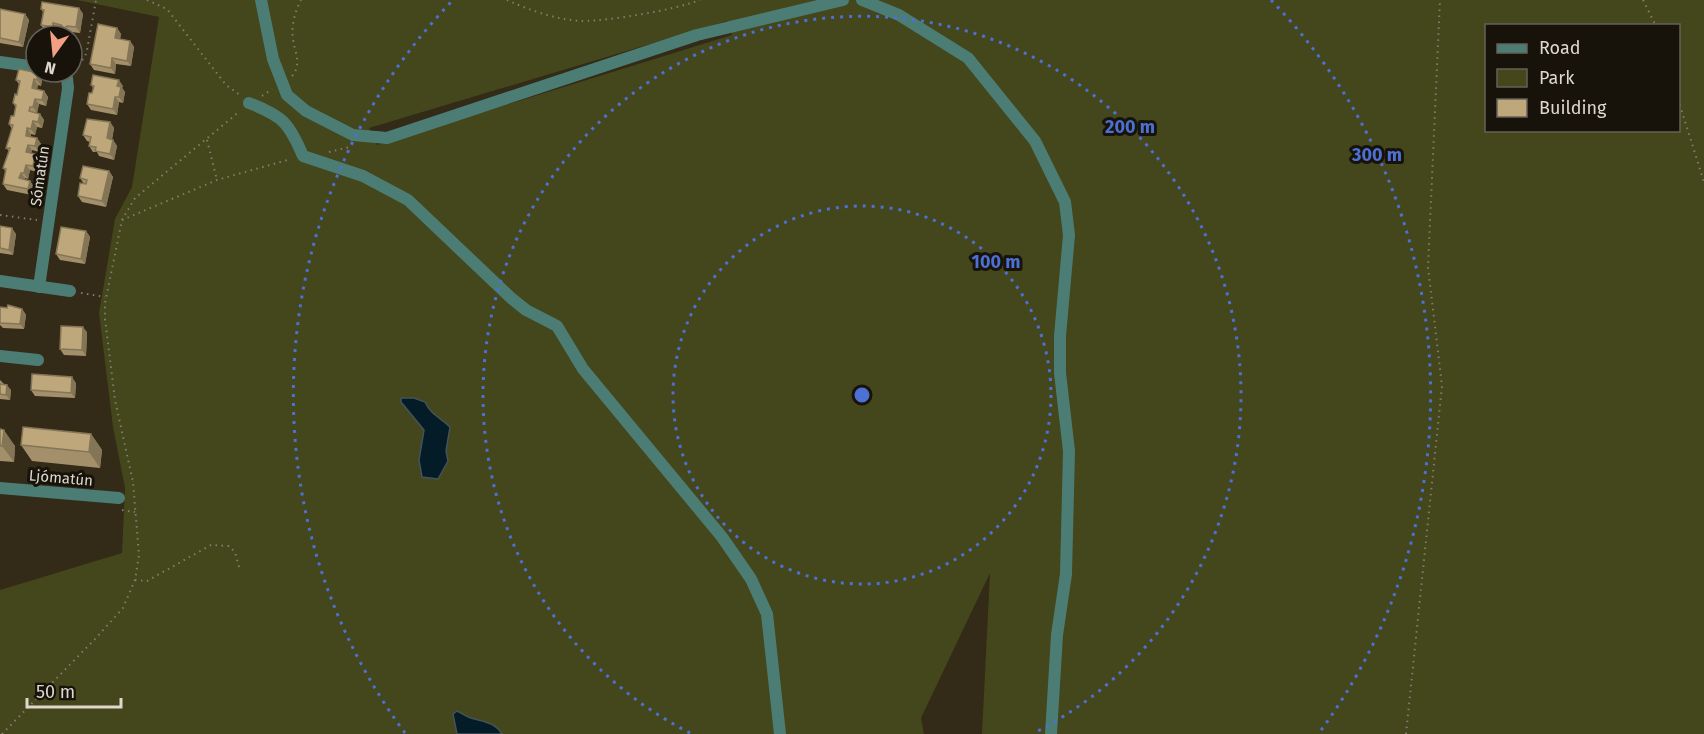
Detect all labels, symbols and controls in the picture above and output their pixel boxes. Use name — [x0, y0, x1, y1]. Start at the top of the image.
north arrow — [24, 24, 84, 84]
legend — [1485, 24, 1680, 132]
text: Road — [1539, 37, 1581, 59]
text: N — [43, 57, 58, 79]
text: Park — [1539, 67, 1575, 89]
text: Building — [1539, 97, 1607, 119]
text: 200 m — [1105, 116, 1155, 138]
text: 300 m — [1351, 144, 1402, 166]
street label: Sómatún — [27, 145, 53, 207]
text: 100 m — [972, 251, 1020, 273]
centre of rings — [852, 385, 872, 405]
street label: Ljómatún — [28, 466, 94, 490]
scale bar — [27, 671, 122, 709]
text: 50 m — [36, 681, 75, 703]

